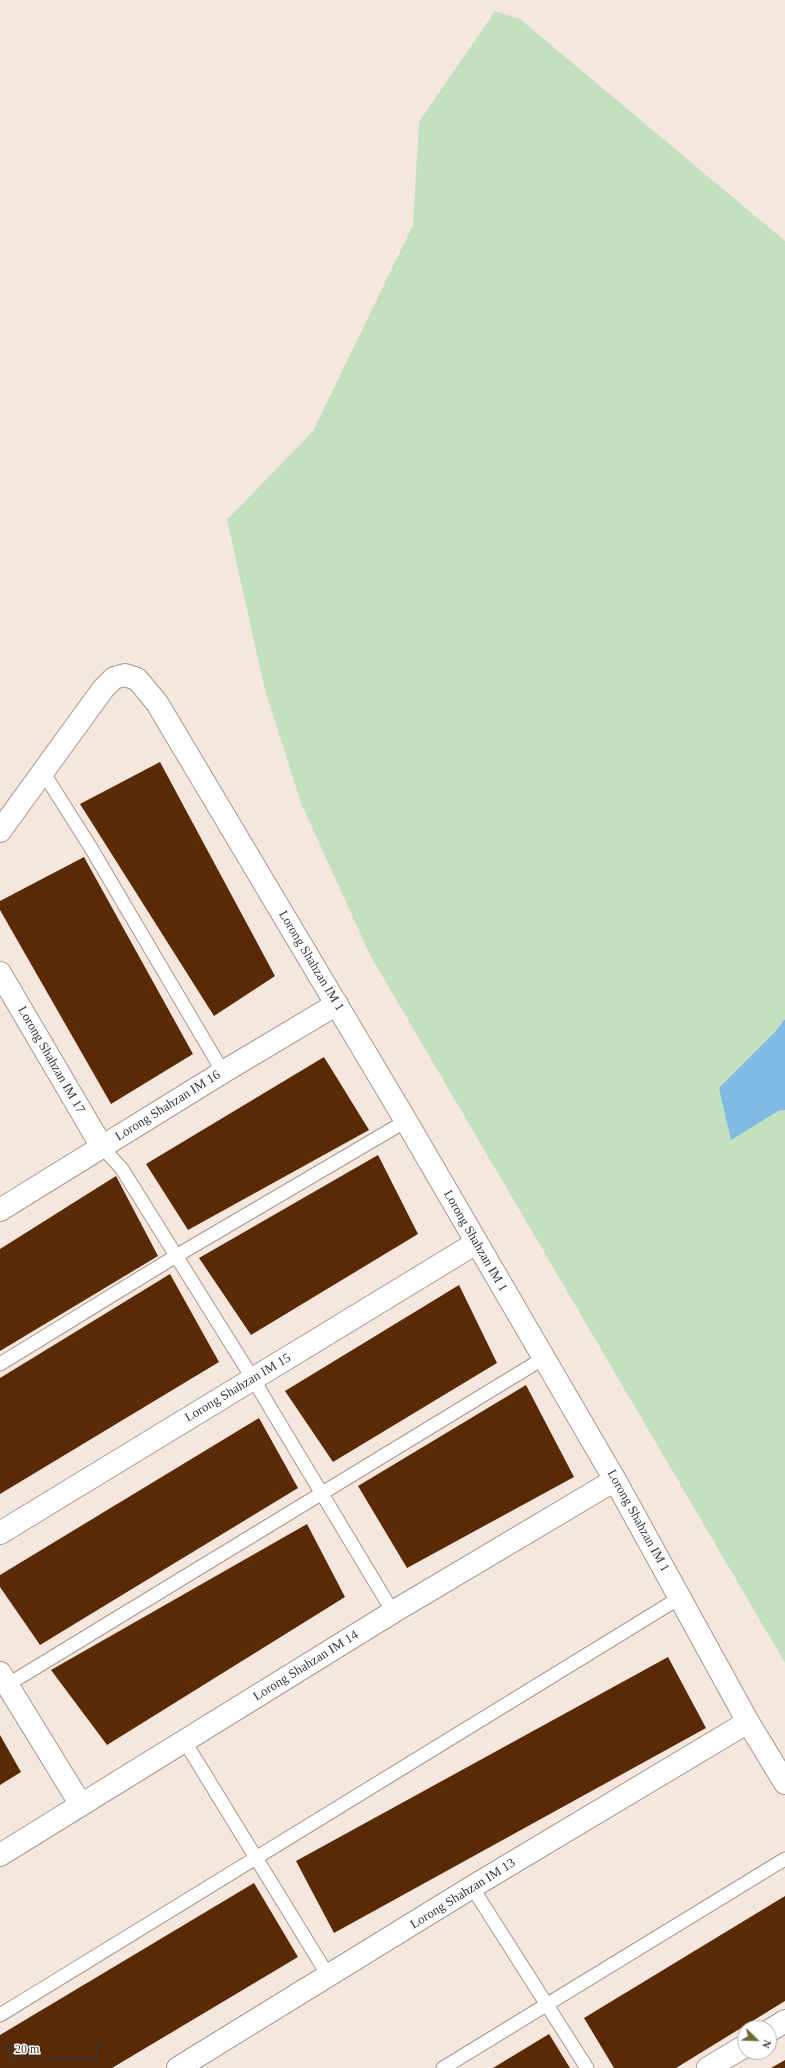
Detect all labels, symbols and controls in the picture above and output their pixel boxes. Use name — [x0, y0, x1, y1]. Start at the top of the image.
street label: Lorong Shahzan IM 1 — [275, 908, 347, 1014]
street label: Lorong Shahzan IM 17 — [14, 1004, 88, 1116]
street label: Lorong Shahzan IM 16 — [113, 1067, 223, 1145]
street label: Lorong Shahzan IM 1 — [440, 1188, 510, 1294]
street label: Lorong Shahzan IM 15 — [182, 1350, 294, 1426]
street label: Lorong Shahzan IM 1 — [603, 1467, 673, 1575]
street label: Lorong Shahzan IM 14 — [251, 1627, 361, 1705]
street label: Lorong Shahzan IM 13 — [408, 1855, 518, 1933]
north arrow — [737, 2020, 777, 2060]
scale bar — [10, 2034, 100, 2060]
text: N — [760, 2038, 774, 2050]
text: 20 m — [15, 2042, 39, 2056]

